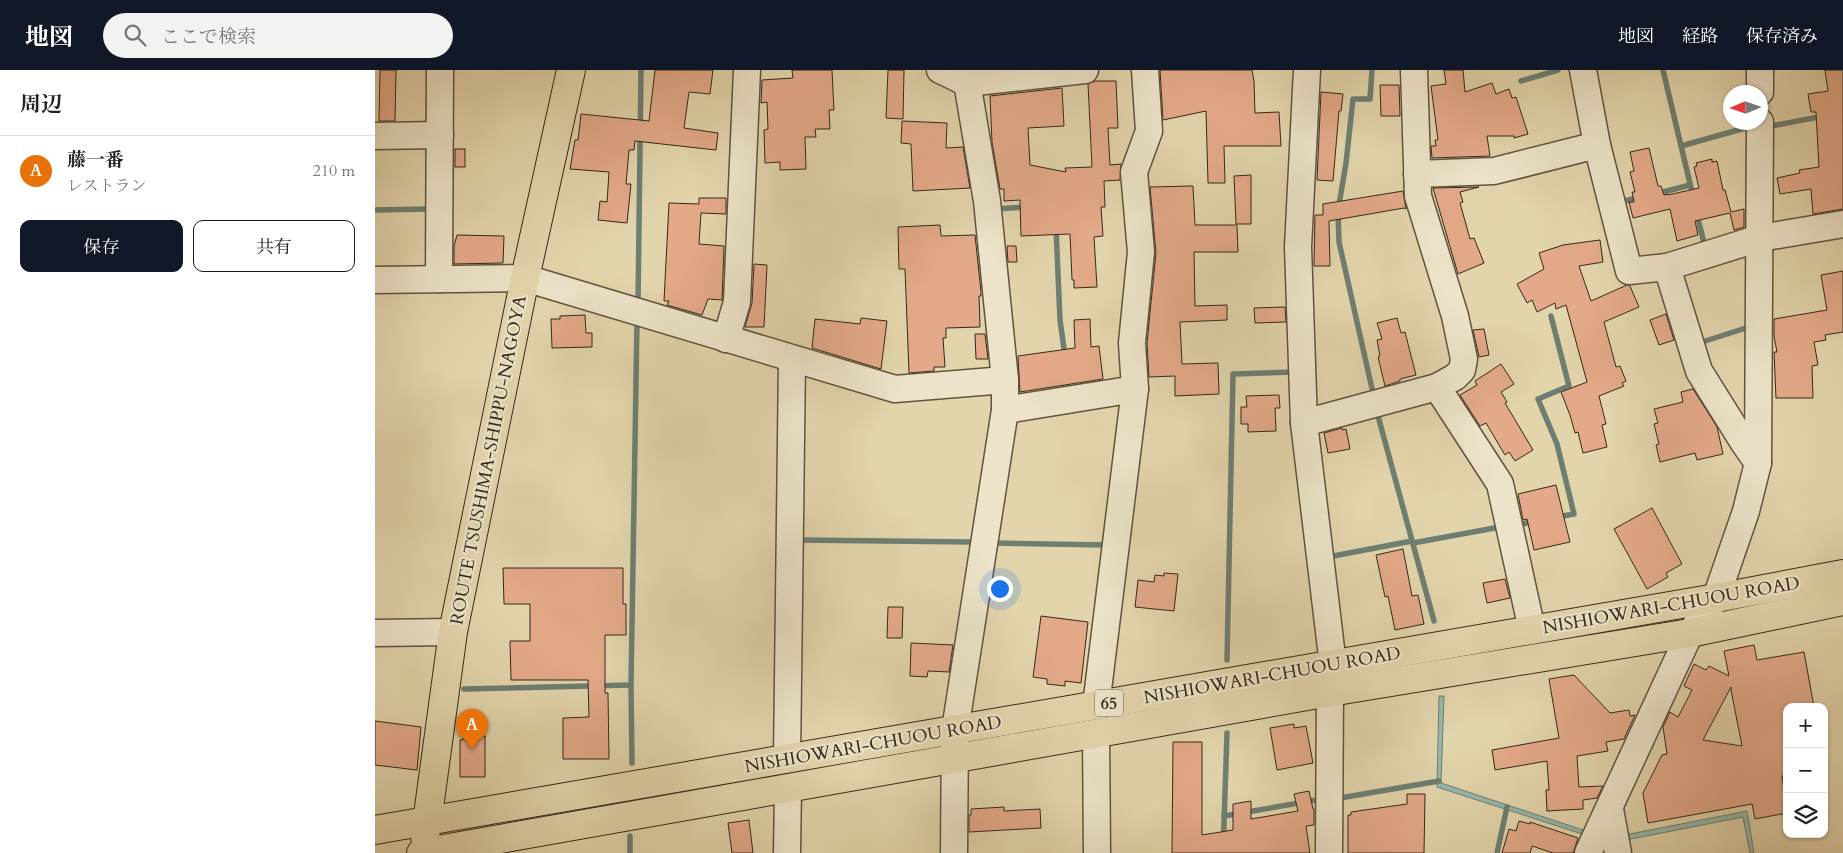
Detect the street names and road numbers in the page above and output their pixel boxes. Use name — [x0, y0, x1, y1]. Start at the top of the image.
street label: ROUTE TSUSHIMA-SHIPPU-NAGOYA — [444, 293, 533, 627]
street label: NISHIOWARI-CHUOU ROAD — [1541, 571, 1802, 640]
street label: NISHIOWARI-CHUOU ROAD — [1142, 641, 1403, 710]
road number: 65 — [1095, 690, 1123, 716]
street label: NISHIOWARI-CHUOU ROAD — [743, 710, 1004, 779]

